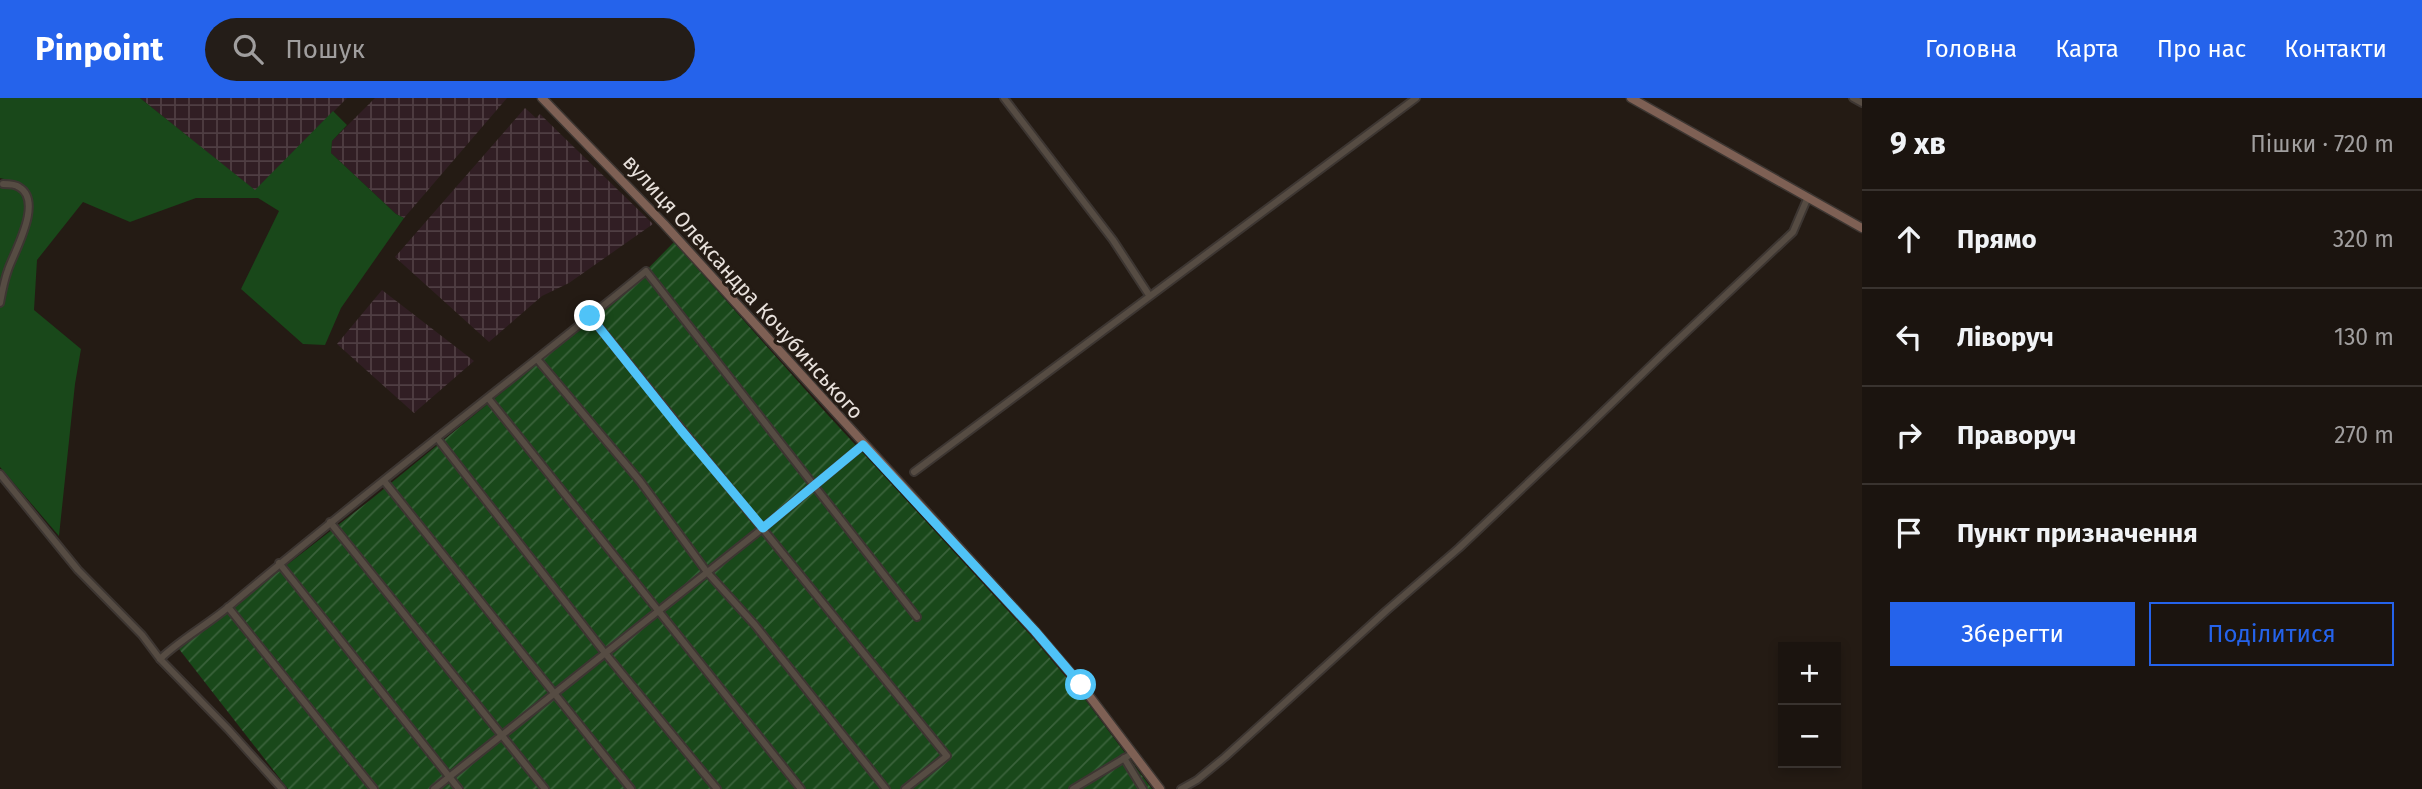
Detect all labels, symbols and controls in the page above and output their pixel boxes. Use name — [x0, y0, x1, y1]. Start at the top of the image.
search box — [205, 18, 695, 81]
text: Pinpoint — [35, 29, 163, 69]
icon: search — [229, 30, 267, 68]
text: Пошук — [285, 34, 365, 65]
text: Головна — [1925, 35, 2017, 63]
text: Карта — [2055, 35, 2119, 63]
text: Про нас — [2157, 35, 2246, 63]
text: Контакти — [2284, 35, 2387, 63]
text: 9 хв — [1890, 126, 1946, 162]
text: Пішки · 720 m — [2250, 130, 2394, 158]
street label: вулиця Олександра Кочубинського — [617, 149, 869, 425]
icon: ahead — [1890, 220, 1928, 258]
text: Прямо — [1957, 224, 2037, 255]
text: 320 m — [2333, 225, 2394, 253]
route end — [574, 300, 605, 331]
icon: left — [1890, 318, 1928, 356]
text: Ліворуч — [1957, 322, 2054, 353]
text: 130 m — [2334, 323, 2394, 351]
icon: right — [1890, 416, 1928, 454]
text: Праворуч — [1957, 420, 2076, 451]
text: 270 m — [2334, 421, 2394, 449]
icon: arrive — [1890, 514, 1928, 552]
text: Пункт призначення — [1957, 518, 2198, 549]
button: Зберегти — [1890, 602, 2135, 666]
button: Поділитися — [2149, 602, 2394, 666]
map controls — [1778, 642, 1841, 768]
button: + — [1778, 642, 1841, 705]
route start — [1065, 669, 1096, 700]
button: − — [1778, 705, 1841, 768]

